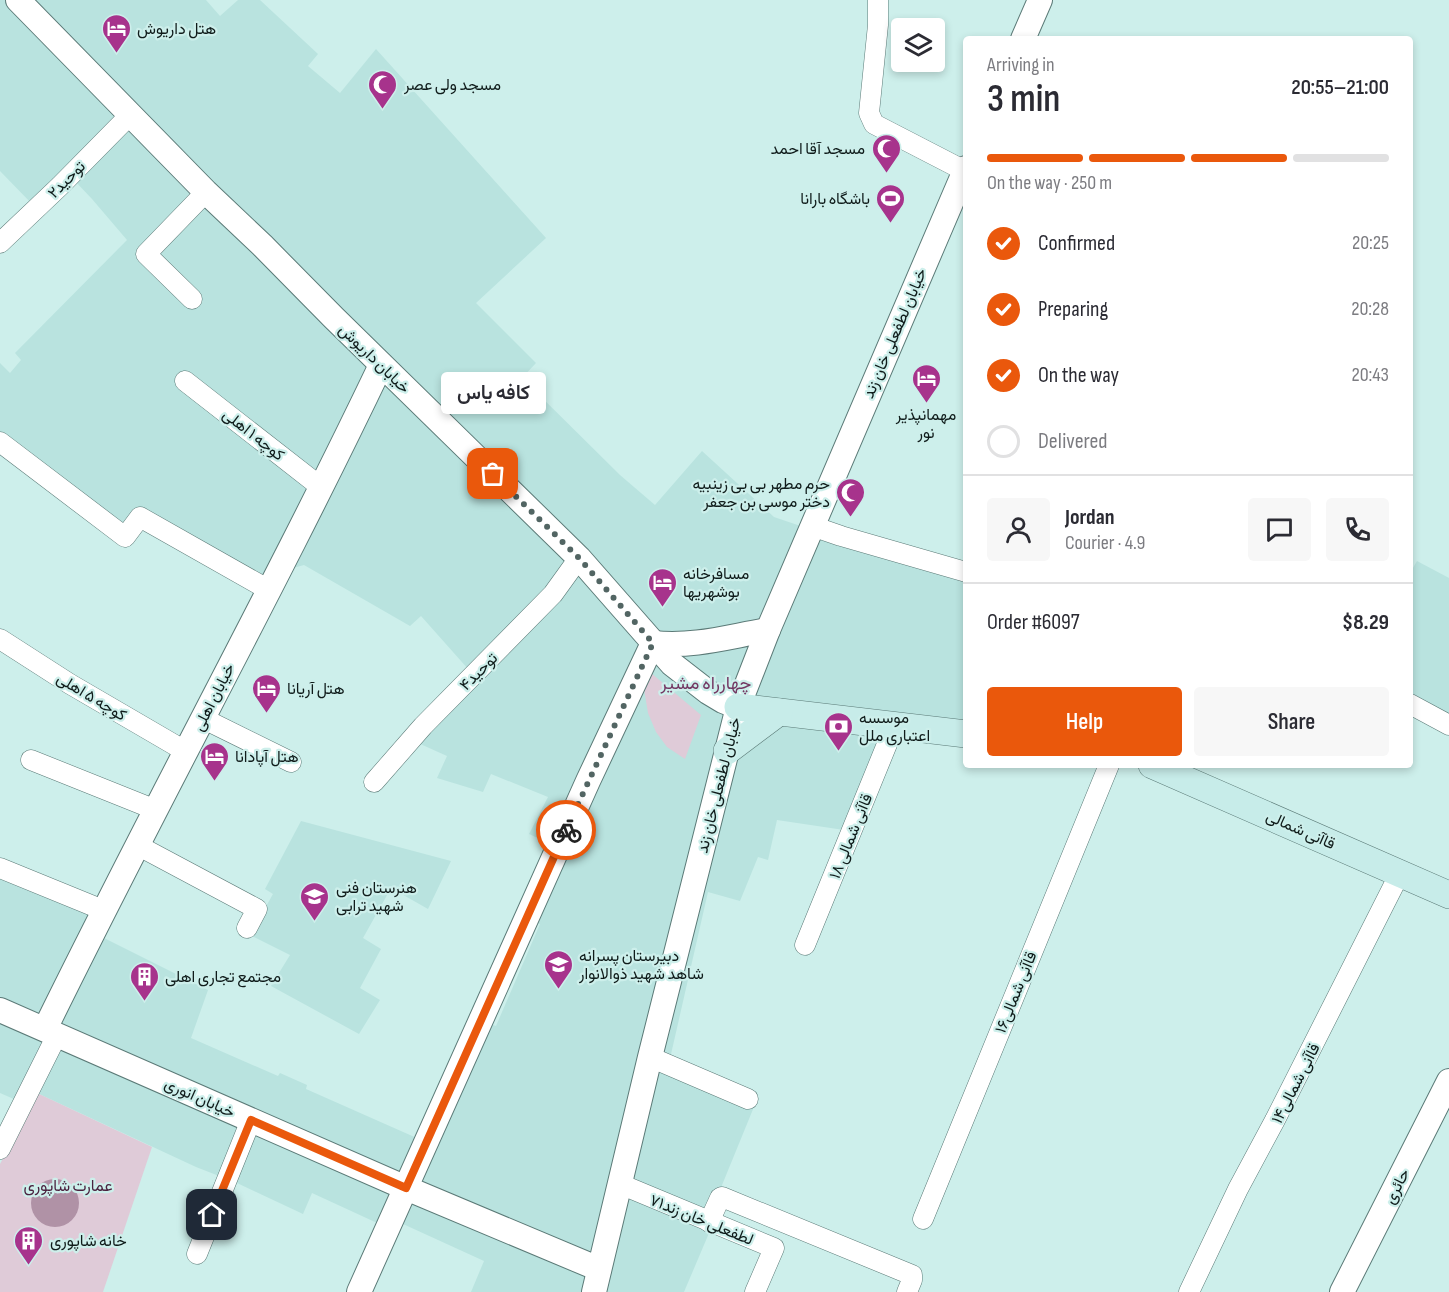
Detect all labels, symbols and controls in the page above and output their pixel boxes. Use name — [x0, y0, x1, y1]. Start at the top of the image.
hotel icon: هتل داریوش — [100, 12, 132, 54]
map controls — [891, 18, 945, 72]
button: layers — [891, 18, 945, 72]
place label: هتل داریوش — [137, 20, 216, 39]
text: Arriving in — [987, 53, 1055, 77]
mosque icon: مسجد ولی عصر — [367, 68, 399, 110]
text: 20:55–21:00 — [1291, 74, 1389, 101]
place label: مسجد ولی عصر — [403, 76, 501, 95]
text: 3 min — [987, 76, 1060, 123]
mosque icon: مسجد آقا احمد — [870, 132, 902, 174]
place label: مسجد آقا احمد — [771, 140, 865, 159]
street label: توحید۲ — [44, 157, 90, 203]
text: On the way · 250 m — [987, 171, 1112, 195]
sports icon: باشگاه بارانا — [875, 182, 907, 224]
place label: باشگاه بارانا — [800, 190, 870, 209]
icon: check — [987, 227, 1020, 260]
text: Confirmed — [1038, 230, 1115, 257]
text: 20:25 — [1352, 231, 1389, 255]
street label: خیابان لطفعلی خان زند — [859, 266, 931, 401]
icon: check — [987, 293, 1020, 326]
text: Preparing — [1038, 296, 1108, 323]
text: 20:28 — [1351, 297, 1389, 321]
street label: خیابان داریوش — [334, 320, 414, 398]
icon: check — [987, 359, 1020, 392]
hotel icon: مهمانپذیر نور — [910, 362, 942, 404]
text: On the way — [1038, 362, 1119, 389]
text: 20:43 — [1351, 363, 1389, 387]
callout: کافه یاس — [440, 372, 546, 414]
text: کافه یاس — [457, 381, 530, 405]
street label: کوچه ۱ اهلی — [218, 405, 288, 466]
place label: مهمانپذیر نور — [895, 406, 956, 443]
text: Delivered — [1038, 428, 1107, 455]
pin — [467, 448, 518, 499]
icon: bag — [476, 457, 509, 490]
place label: حرم مطهر بی بی زینبیه دختر موسی بن جعفر — [693, 475, 830, 512]
mosque icon: حرم مطهر بی بی زینبیه دختر موسی بن جعفر — [835, 476, 867, 518]
button: person — [987, 498, 1050, 561]
button: chat — [1248, 498, 1311, 561]
button: phone — [1326, 498, 1389, 561]
text: Jordan — [1065, 504, 1114, 531]
text: Courier · 4.9 — [1065, 531, 1145, 555]
place label: مسافرخانه بوشهریها — [683, 565, 749, 602]
hotel icon: مسافرخانه بوشهریها — [646, 566, 678, 608]
text: Order #6097 — [987, 609, 1080, 636]
text: $8.29 — [1342, 609, 1389, 636]
street label: توحید۴ — [456, 649, 502, 695]
street label: خیابان اهلی — [189, 660, 240, 735]
street label: کوچه ۵ اهلی — [52, 669, 130, 726]
hotel icon: هتل آریانا — [250, 672, 282, 714]
district label: چهارراه مشیر — [660, 673, 751, 695]
place label: هتل آریانا — [287, 680, 345, 699]
button: Help — [987, 687, 1182, 756]
button: Share — [1194, 687, 1389, 756]
place label: موسسه اعتباری ملل — [859, 709, 930, 746]
bank icon: موسسه اعتباری ملل — [822, 710, 854, 752]
street label: خیابان لطفعلی خان زند — [693, 715, 746, 855]
hotel icon: هتل آپادانا — [198, 740, 230, 782]
place label: هتل آپادانا — [235, 748, 299, 768]
street label: ۱۸ قاآنی شمالی — [826, 791, 877, 882]
courier — [536, 800, 596, 860]
street label: قاآنی شمالی — [1263, 807, 1338, 854]
icon: bike — [550, 814, 583, 847]
place label: هنرستان فنی شهید ترابی — [336, 879, 417, 916]
school or university icon: هنرستان فنی شهید ترابی — [299, 880, 331, 922]
place label: دبیرستان پسرانه شاهد شهید ذوالانوار — [578, 947, 704, 984]
school or university icon: دبیرستان پسرانه شاهد شهید ذوالانوار — [542, 948, 574, 990]
street label: قاآنی شمالی۱۶ — [991, 949, 1041, 1036]
building icon: مجتمع تجاری اهلی — [128, 960, 160, 1002]
place label: مجتمع تجاری اهلی — [165, 968, 281, 988]
street label: قاآنی شمالی۱۴ — [1268, 1040, 1325, 1127]
street label: خیابان انوری — [161, 1074, 238, 1122]
street label: حائری — [1380, 1166, 1414, 1208]
park label: عمارت شاپوری — [24, 1177, 113, 1197]
pin — [186, 1189, 237, 1240]
street label: لطفعلی خان زند۷۱ — [647, 1191, 756, 1250]
icon: home — [195, 1198, 228, 1231]
building icon: خانه شاپوری — [13, 1224, 45, 1266]
place label: خانه شاپوری — [50, 1232, 127, 1252]

